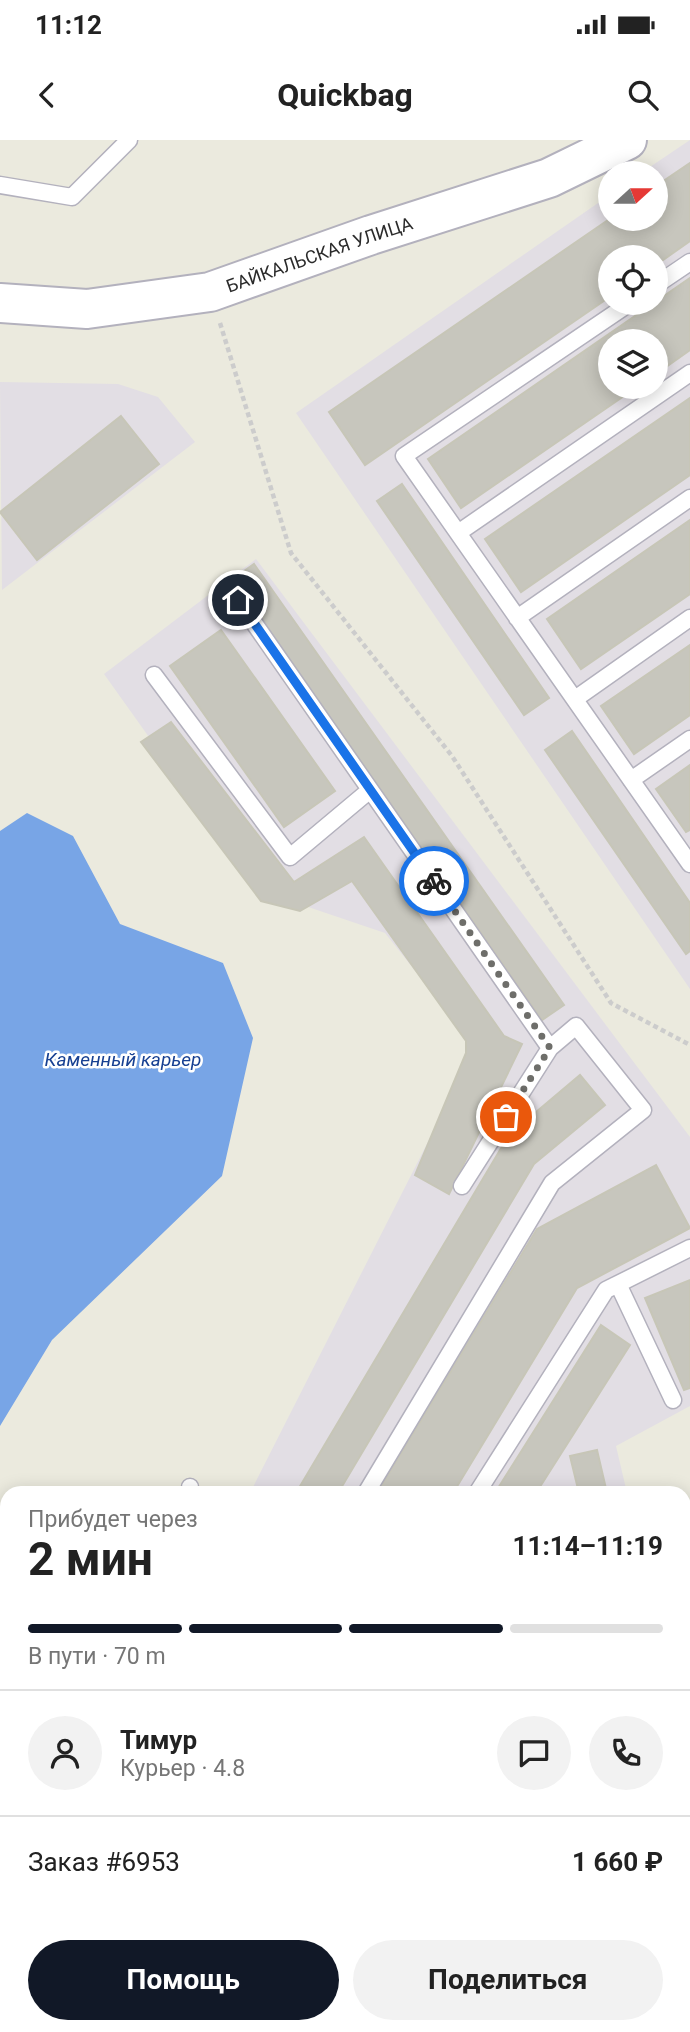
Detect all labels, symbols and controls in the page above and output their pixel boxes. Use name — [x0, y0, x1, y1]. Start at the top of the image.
text: 11:12 — [35, 10, 102, 40]
icon: back — [28, 76, 66, 114]
text: Quickbag — [277, 76, 413, 114]
icon: search — [624, 76, 662, 114]
north arrow — [598, 161, 668, 231]
map controls — [598, 161, 668, 399]
street label: БАЙКАЛЬСКАЯ УЛИЦА — [223, 212, 415, 296]
button: locate — [598, 245, 668, 315]
button: layers — [598, 329, 668, 399]
pin — [208, 570, 268, 630]
icon: home — [219, 581, 257, 619]
courier — [399, 846, 469, 916]
icon: bike — [415, 862, 453, 900]
water label: Каменный карьер — [45, 1048, 201, 1071]
pin — [476, 1087, 536, 1147]
icon: bag — [487, 1098, 525, 1136]
text: Прибудет через — [28, 1506, 198, 1533]
text: 11:14–11:19 — [513, 1531, 663, 1561]
text: 2 мин — [28, 1532, 153, 1586]
text: В пути · 70 m — [28, 1643, 166, 1670]
button: person — [28, 1716, 102, 1790]
button: chat — [497, 1716, 571, 1790]
button: phone — [589, 1716, 663, 1790]
text: Тимур — [120, 1725, 197, 1755]
text: Курьер · 4.8 — [120, 1755, 245, 1782]
text: Заказ #6953 — [28, 1847, 180, 1877]
text: 1 660 ₽ — [572, 1847, 663, 1877]
button: Помощь — [28, 1940, 339, 2020]
button: Поделиться — [353, 1940, 663, 2020]

